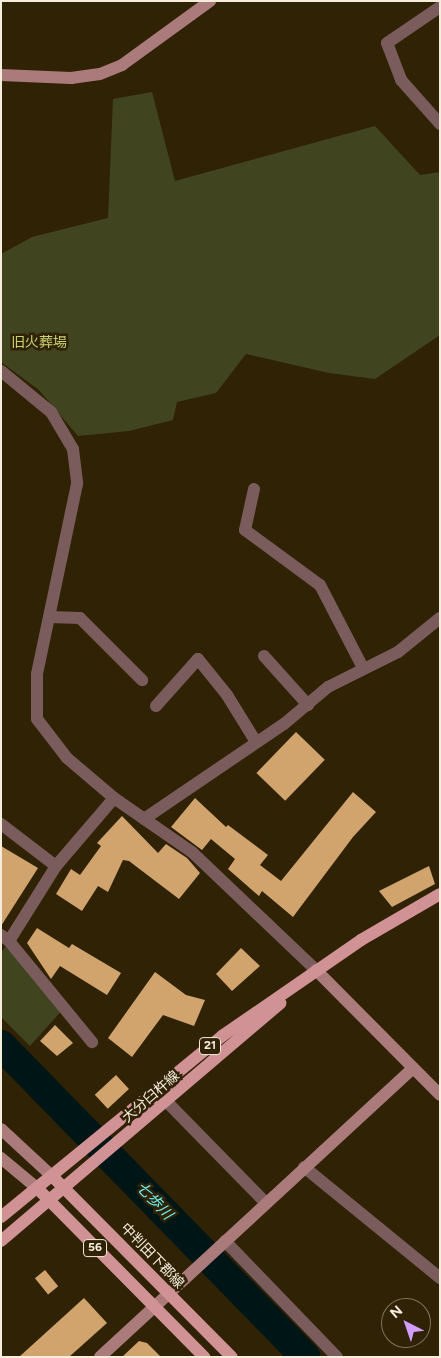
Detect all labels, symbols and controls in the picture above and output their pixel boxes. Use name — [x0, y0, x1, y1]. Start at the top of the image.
park label: 旧火葬場 — [11, 335, 67, 351]
road number: 21 — [199, 1036, 221, 1056]
street label: 大分臼杵線 — [119, 1068, 183, 1126]
water label: 七歩川 — [132, 1179, 176, 1223]
street label: 中判田下郡線 — [117, 1220, 187, 1292]
road number: 56 — [82, 1238, 108, 1258]
north arrow — [381, 1298, 431, 1348]
text: N — [387, 1302, 406, 1322]

